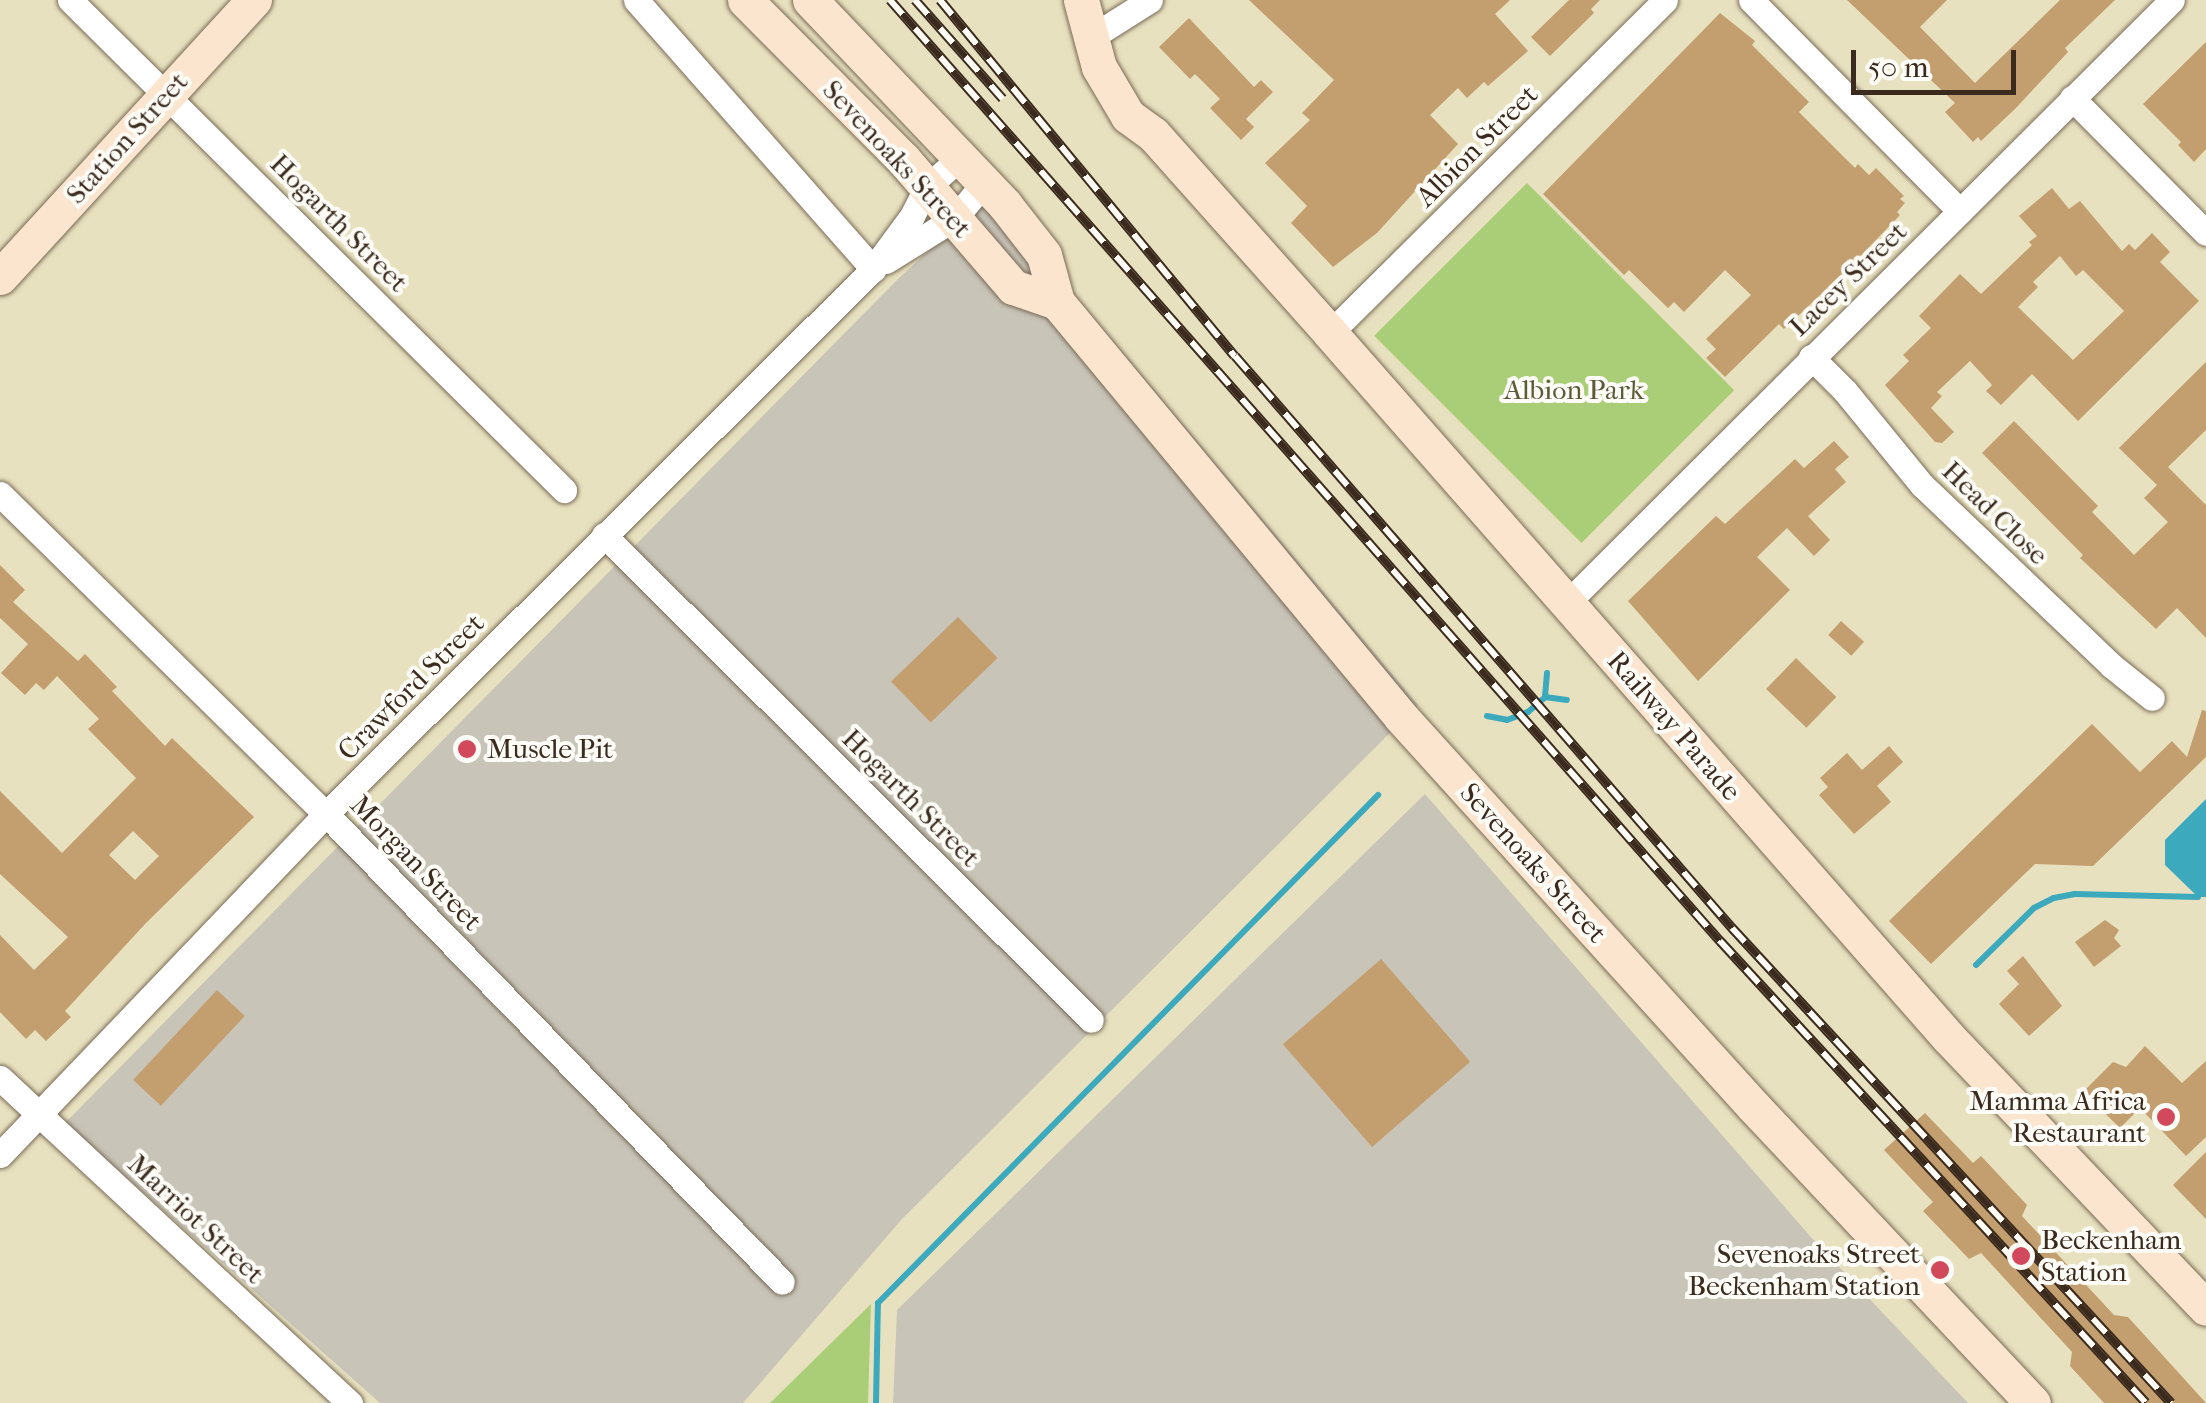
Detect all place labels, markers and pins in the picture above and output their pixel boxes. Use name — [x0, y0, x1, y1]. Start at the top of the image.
place label: Muscle Pit — [487, 732, 613, 766]
marker: Muscle Pit — [456, 738, 478, 760]
place label: Mamma Africa Restaurant — [1969, 1084, 2146, 1150]
marker: Mamma Africa Restaurant — [2155, 1106, 2177, 1128]
place label: Beckenham Station — [2041, 1223, 2181, 1289]
place label: Sevenoaks Street Beckenham Station — [1688, 1237, 1920, 1303]
marker: Beckenham Station — [2010, 1245, 2032, 1267]
marker: Sevenoaks Street Beckenham Station — [1929, 1259, 1951, 1281]

